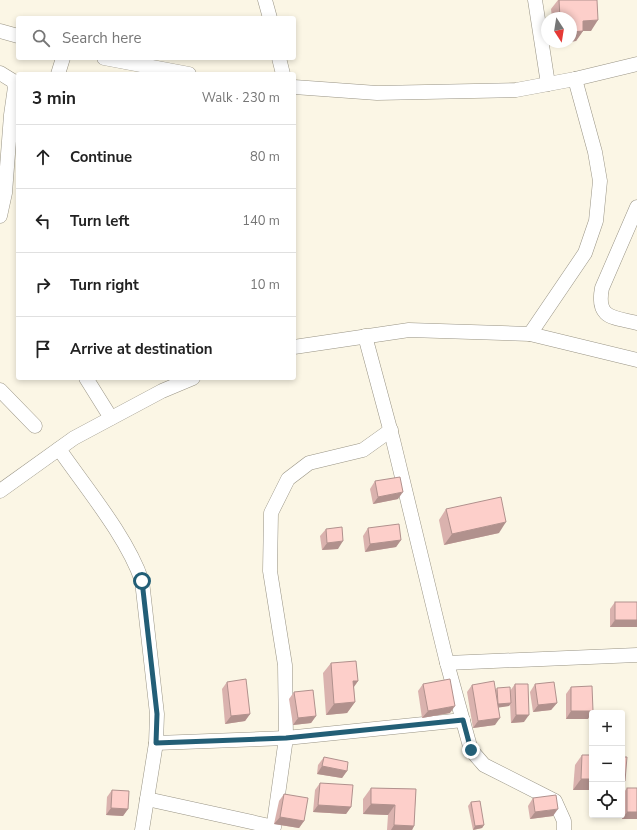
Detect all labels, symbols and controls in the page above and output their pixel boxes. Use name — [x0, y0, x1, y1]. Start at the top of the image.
north arrow — [541, 12, 577, 48]
search box — [16, 16, 296, 60]
icon: search — [30, 27, 52, 49]
text: Search here — [62, 28, 142, 48]
text: 3 min — [32, 87, 76, 110]
text: Walk · 230 m — [202, 89, 280, 107]
icon: ahead — [32, 146, 54, 168]
text: Continue — [70, 147, 132, 167]
text: 80 m — [250, 148, 280, 166]
icon: left — [32, 210, 54, 232]
text: Turn left — [70, 211, 129, 231]
text: 140 m — [242, 212, 280, 230]
icon: right — [32, 274, 54, 296]
text: Turn right — [70, 275, 139, 295]
text: 10 m — [250, 276, 280, 294]
icon: arrive — [32, 338, 54, 360]
text: Arrive at destination — [70, 339, 213, 359]
route start — [133, 572, 151, 590]
map controls — [589, 710, 625, 818]
button: + — [589, 710, 625, 746]
route end — [462, 741, 480, 759]
button: − — [589, 746, 625, 782]
button: locate — [589, 782, 625, 818]

